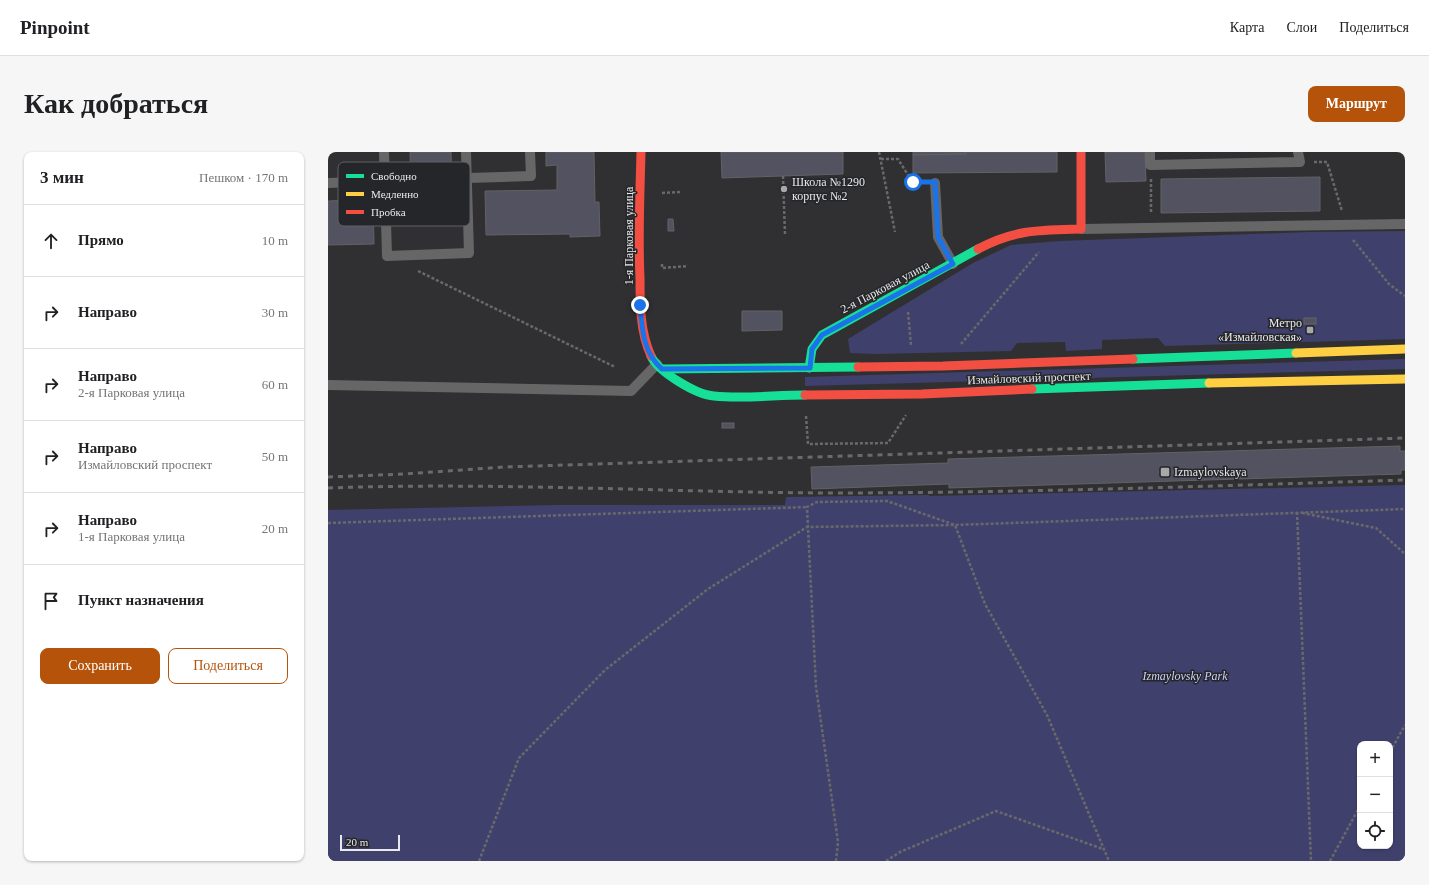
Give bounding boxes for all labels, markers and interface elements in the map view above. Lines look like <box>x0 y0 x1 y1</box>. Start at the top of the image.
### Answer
text: Pinpoint <box>20 17 90 38</box>
text: Карта <box>1230 20 1264 35</box>
text: Слои <box>1286 20 1317 35</box>
text: Поделиться <box>1339 20 1409 35</box>
button: Маршрут <box>1308 86 1405 122</box>
text: Как добраться <box>24 88 208 119</box>
legend <box>338 162 470 226</box>
text: 3 мин <box>40 168 84 187</box>
text: Пешком · 170 m <box>199 170 288 185</box>
text: Свободно <box>371 170 417 182</box>
route start <box>904 173 922 191</box>
place label: Школа №1290 корпус №2 <box>792 175 865 203</box>
marker: Школа №1290 корпус №2 <box>779 184 789 194</box>
street label: 1-я Парковая улица <box>622 186 636 285</box>
text: Медленно <box>371 188 419 200</box>
text: Пробка <box>371 206 406 218</box>
icon: ahead <box>40 230 62 252</box>
text: Прямо <box>78 232 124 248</box>
text: 10 m <box>262 233 288 248</box>
street label: 2-я Парковая улица <box>838 257 932 316</box>
route end <box>631 296 649 314</box>
icon: right <box>40 302 62 324</box>
text: Направо <box>78 304 137 320</box>
text: 30 m <box>262 305 288 320</box>
place label: Метро «Измайловская» <box>1218 316 1302 344</box>
marker: Метро «Измайловская» <box>1305 325 1315 335</box>
text: Направо <box>78 368 137 384</box>
street label: Измайловский проспект <box>967 369 1092 387</box>
icon: right <box>40 374 62 396</box>
text: 60 m <box>262 377 288 392</box>
text: 2-я Парковая улица <box>78 385 185 400</box>
text: Направо <box>78 440 137 456</box>
icon: right <box>40 446 62 468</box>
text: 50 m <box>262 449 288 464</box>
text: Измайловский проспект <box>78 457 212 472</box>
place label: Izmaylovskaya <box>1174 465 1247 479</box>
marker: Izmaylovskaya <box>1159 466 1171 478</box>
text: Направо <box>78 512 137 528</box>
icon: right <box>40 518 62 540</box>
text: 20 m <box>262 521 288 536</box>
text: 1-я Парковая улица <box>78 529 185 544</box>
icon: arrive <box>40 590 62 612</box>
text: Пункт назначения <box>78 592 204 608</box>
button: Сохранить <box>40 648 160 684</box>
button: Поделиться <box>168 648 288 684</box>
park label: Izmaylovsky Park <box>1142 669 1228 683</box>
map controls <box>1357 741 1393 849</box>
button: + <box>1357 741 1393 777</box>
button: − <box>1357 777 1393 813</box>
button: locate <box>1357 813 1393 849</box>
scale bar <box>340 833 400 852</box>
text: 20 m <box>346 836 368 848</box>

